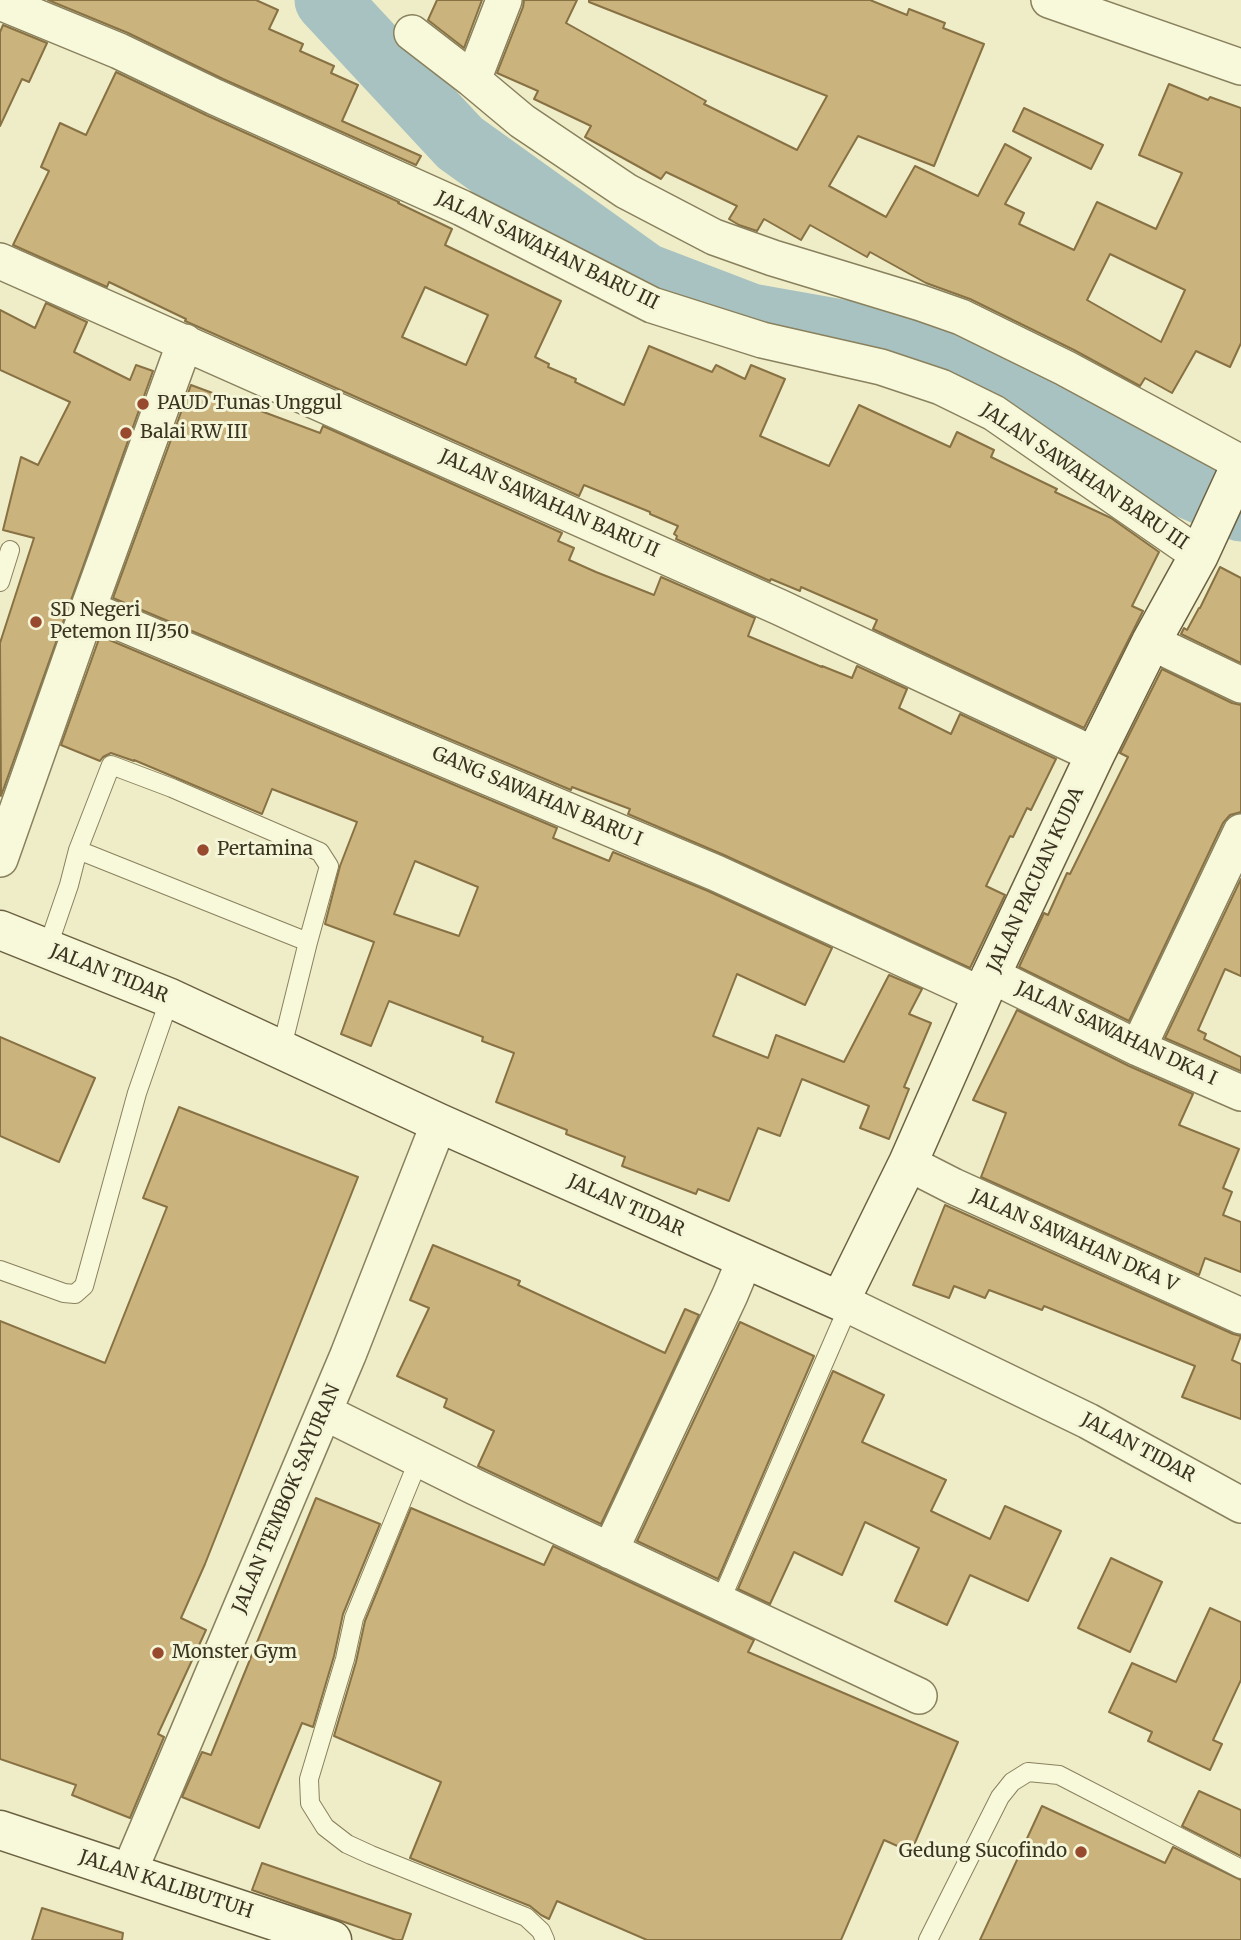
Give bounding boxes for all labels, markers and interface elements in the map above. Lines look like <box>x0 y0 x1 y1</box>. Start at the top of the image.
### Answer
street label: JALAN SAWAHAN BARU III <box>432 187 662 315</box>
place label: PAUD Tunas Unggul <box>157 393 342 415</box>
marker: PAUD Tunas Unggul <box>135 396 151 412</box>
street label: JALAN SAWAHAN BARU III <box>976 399 1192 555</box>
place label: Balai RW III <box>140 422 248 444</box>
marker: Balai RW III <box>118 425 134 441</box>
street label: JALAN SAWAHAN BARU II <box>436 445 662 563</box>
place label: SD Negeri Petemon II/350 <box>50 600 189 644</box>
marker: SD Negeri Petemon II/350 <box>28 614 44 630</box>
street label: GANG SAWAHAN BARU I <box>428 742 646 852</box>
street label: JALAN PACUAN KUDA <box>983 784 1089 976</box>
place label: Pertamina <box>217 839 313 861</box>
marker: Pertamina <box>195 842 211 858</box>
street label: JALAN TIDAR <box>47 940 171 1008</box>
street label: JALAN SAWAHAN DKA I <box>1012 977 1220 1091</box>
street label: JALAN TIDAR <box>564 1170 688 1242</box>
street label: JALAN SAWAHAN DKA V <box>967 1185 1181 1297</box>
street label: JALAN TEMBOK SAYURAN <box>228 1381 346 1617</box>
street label: JALAN TIDAR <box>1077 1408 1199 1488</box>
place label: Monster Gym <box>172 1642 297 1664</box>
marker: Monster Gym <box>150 1645 166 1661</box>
place label: Gedung Sucofindo <box>899 1841 1067 1863</box>
marker: Gedung Sucofindo <box>1073 1844 1089 1860</box>
street label: JALAN KALIBUTUH <box>76 1846 256 1924</box>

